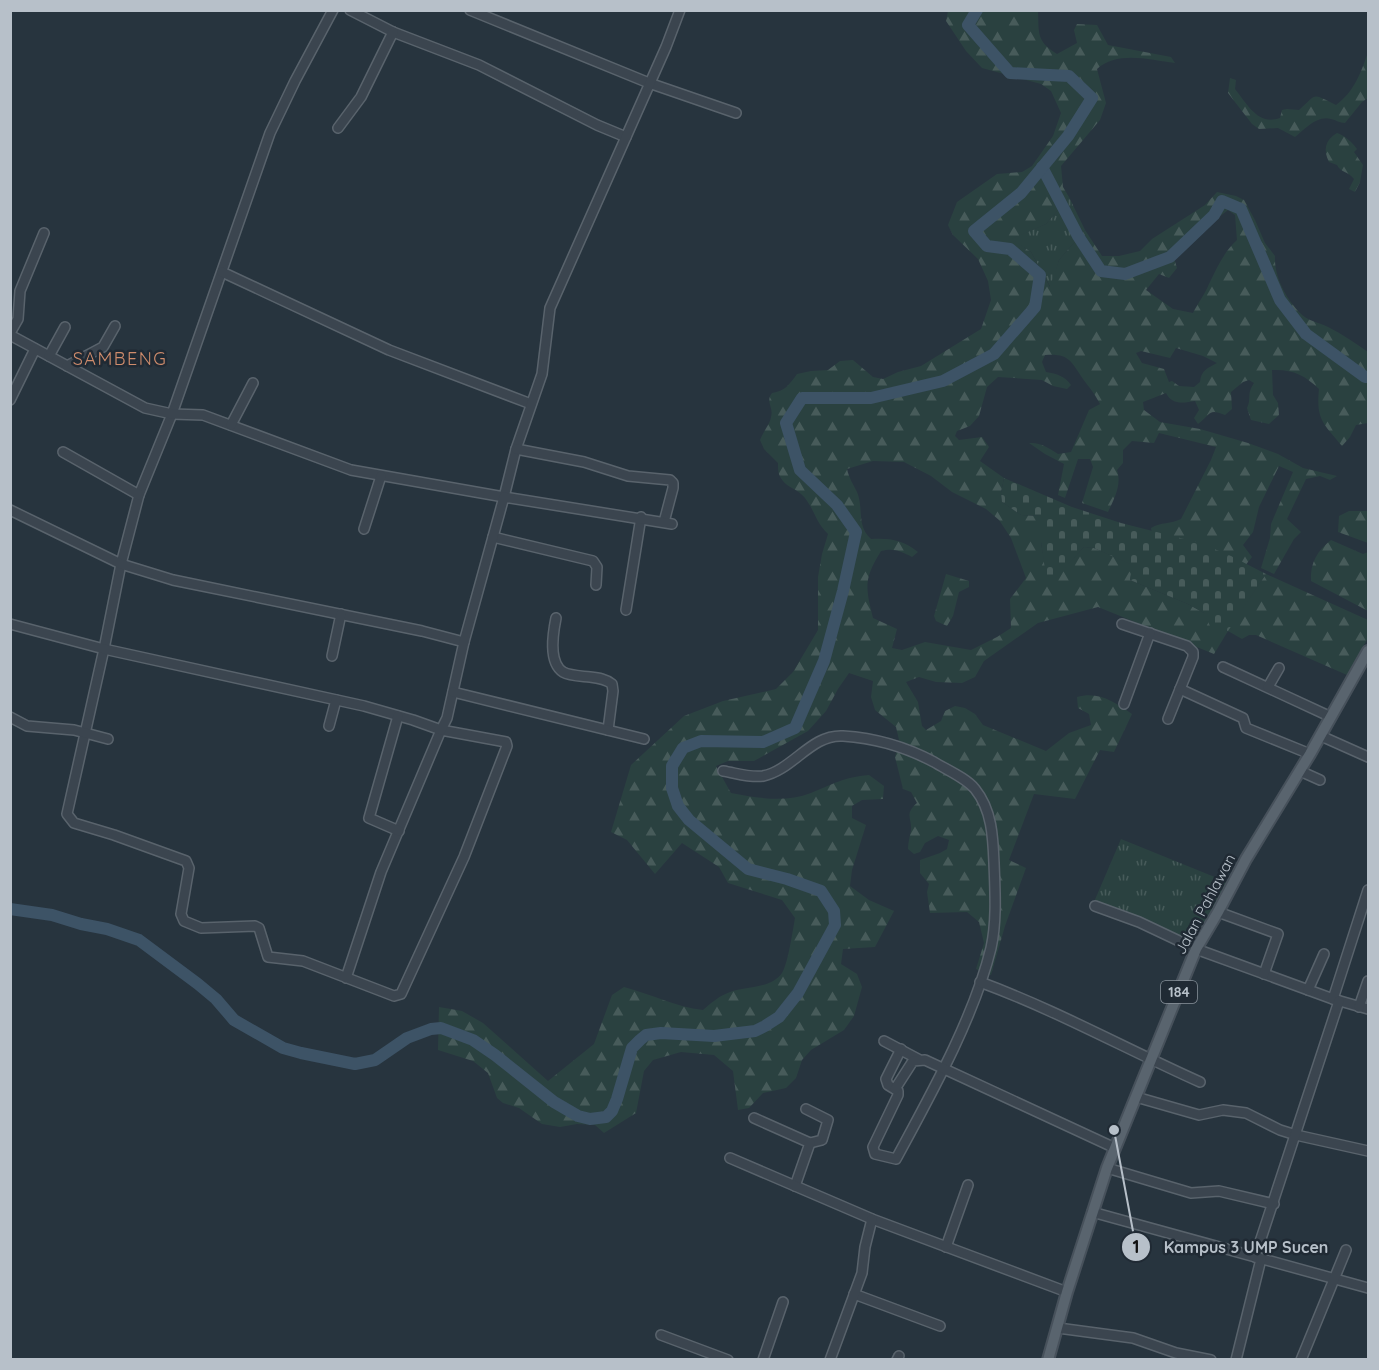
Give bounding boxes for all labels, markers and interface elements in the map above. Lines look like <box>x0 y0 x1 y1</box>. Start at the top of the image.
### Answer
district label: SAMBENG <box>73 347 167 370</box>
street label: Jalan Pahlawan <box>1171 851 1239 957</box>
road number: 184 <box>1161 981 1197 1003</box>
callout: Kampus 3 UMP Sucen <box>1121 1230 1340 1264</box>
text: 1 <box>1132 1235 1140 1258</box>
text: Kampus 3 UMP Sucen <box>1164 1237 1328 1257</box>

